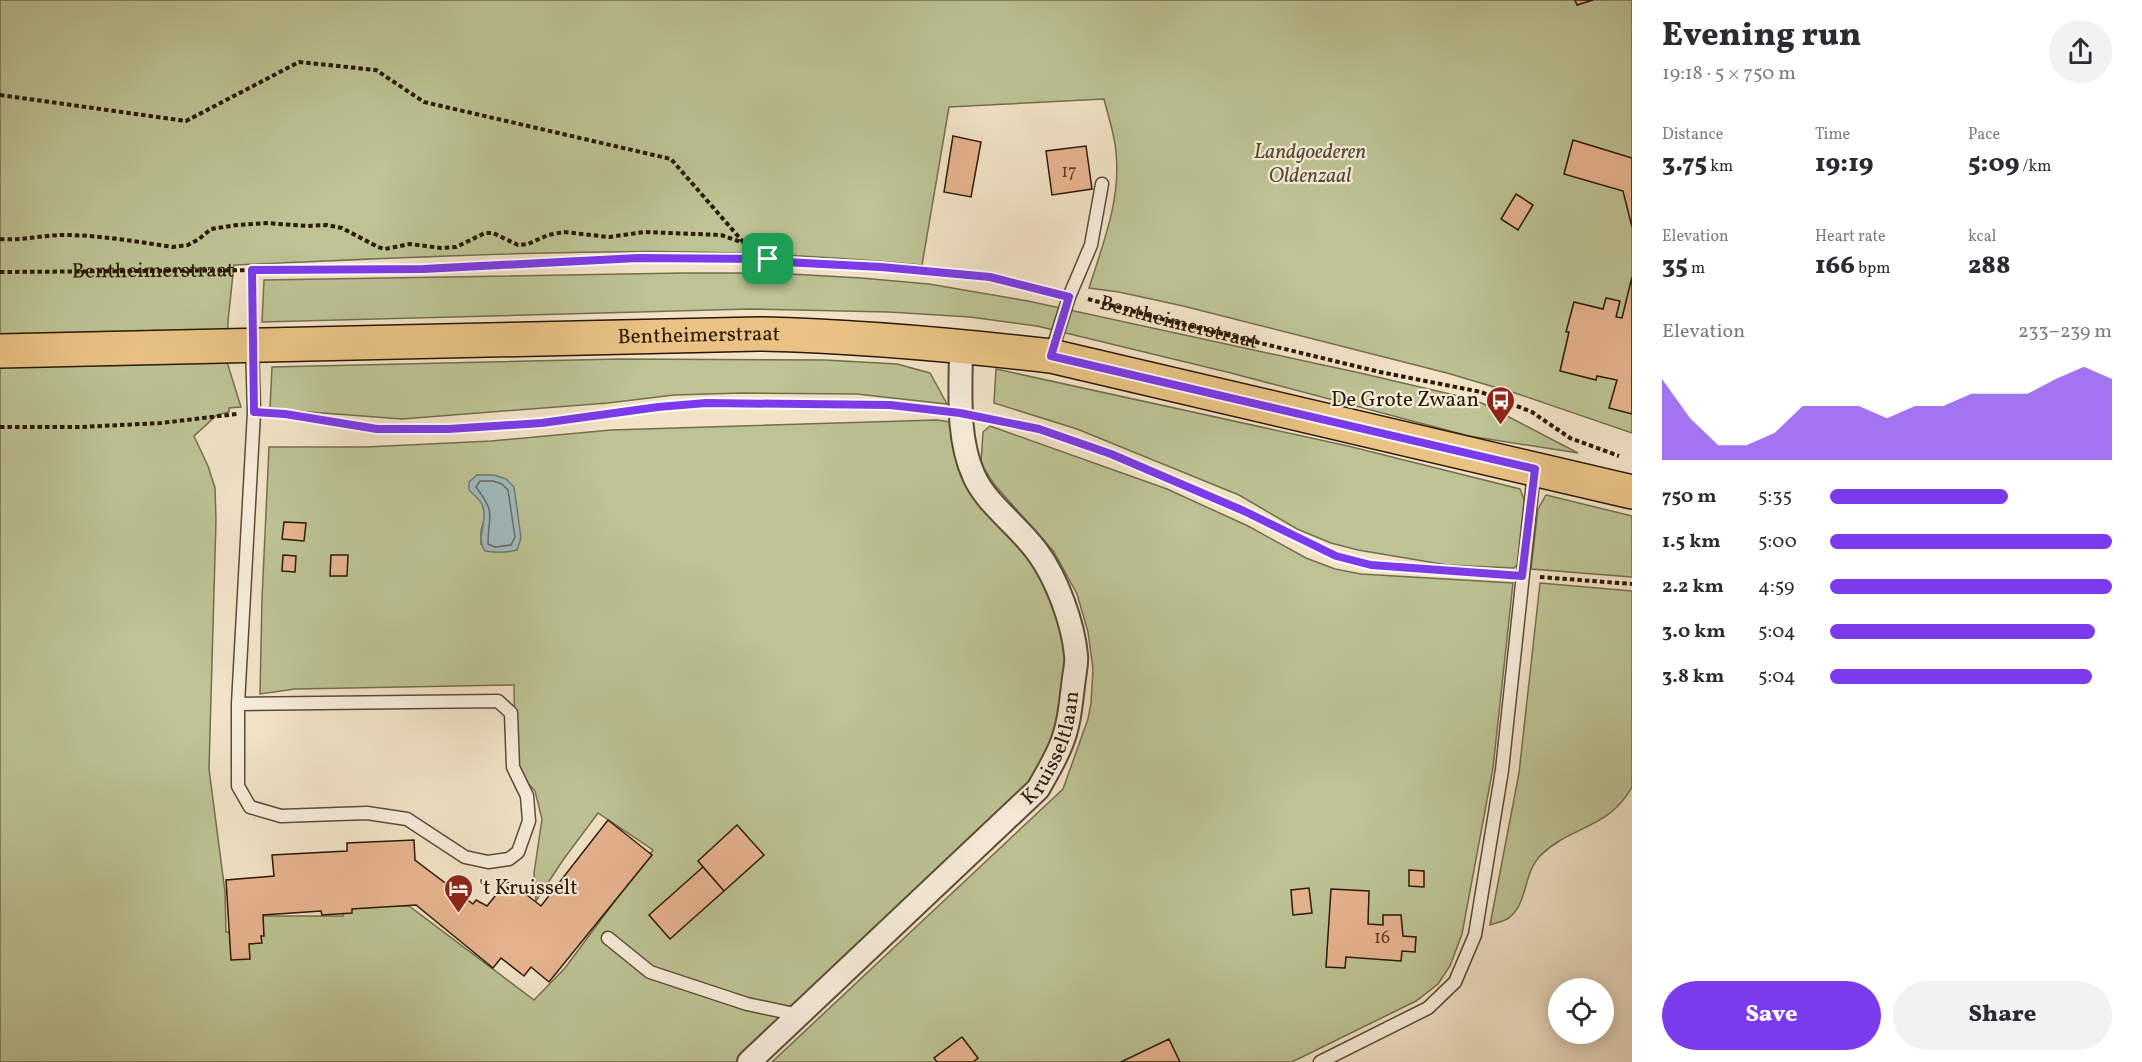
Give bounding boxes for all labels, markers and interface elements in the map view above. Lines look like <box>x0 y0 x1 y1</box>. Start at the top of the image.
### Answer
text: Evening run <box>1662 14 1861 60</box>
button: share <box>2049 20 2112 83</box>
text: 19:18 · 5 × 750 m <box>1662 60 1796 88</box>
text: Distance <box>1662 124 1723 146</box>
text: Time <box>1815 124 1850 146</box>
text: Pace <box>1968 124 2000 146</box>
park label: Landgoederen Oldenzaal <box>1254 138 1366 191</box>
text: 3.75 <box>1662 146 1707 182</box>
text: 19:19 <box>1815 146 1874 182</box>
text: 5:09 <box>1968 146 2019 182</box>
text: km <box>1707 156 1733 178</box>
text: /km <box>2019 156 2051 178</box>
house number: 17 <box>1061 160 1077 185</box>
text: Elevation <box>1662 226 1729 248</box>
text: Heart rate <box>1815 226 1886 248</box>
text: kcal <box>1968 226 1996 248</box>
pin <box>742 233 793 284</box>
icon: arrive <box>751 242 784 275</box>
text: 35 <box>1662 248 1688 284</box>
text: 166 <box>1815 248 1855 284</box>
text: 288 <box>1968 248 2010 284</box>
street label: Bentheimerstraat <box>72 256 234 286</box>
text: m <box>1688 258 1705 280</box>
text: bpm <box>1855 258 1890 280</box>
street label: Bentheimerstraat <box>1097 288 1261 357</box>
text: Elevation <box>1662 318 1745 346</box>
text: 233–239 m <box>2018 318 2112 346</box>
street label: Bentheimerstraat <box>617 319 780 352</box>
bus stop icon: De Grote Zwaan <box>1484 384 1516 426</box>
place label: De Grote Zwaan <box>1331 386 1479 415</box>
text: 750 m <box>1662 483 1717 511</box>
text: 5:35 <box>1758 483 1792 511</box>
text: 1.5 km <box>1662 528 1721 556</box>
text: 5:00 <box>1758 528 1797 556</box>
text: 2.2 km <box>1662 573 1724 601</box>
text: 4:59 <box>1758 573 1794 601</box>
text: 3.0 km <box>1662 618 1726 646</box>
text: 5:04 <box>1758 618 1796 646</box>
text: 3.8 km <box>1662 663 1724 691</box>
text: 5:04 <box>1758 663 1796 691</box>
street label: Kruisseltlaan <box>1015 689 1087 812</box>
hotel icon: 't Kruisselt <box>442 872 474 914</box>
place label: 't Kruisselt <box>479 874 578 903</box>
house number: 16 <box>1374 926 1390 951</box>
map controls <box>1548 978 1614 1044</box>
button: locate <box>1548 978 1614 1044</box>
button: Save <box>1662 981 1881 1050</box>
button: Share <box>1893 981 2112 1050</box>

